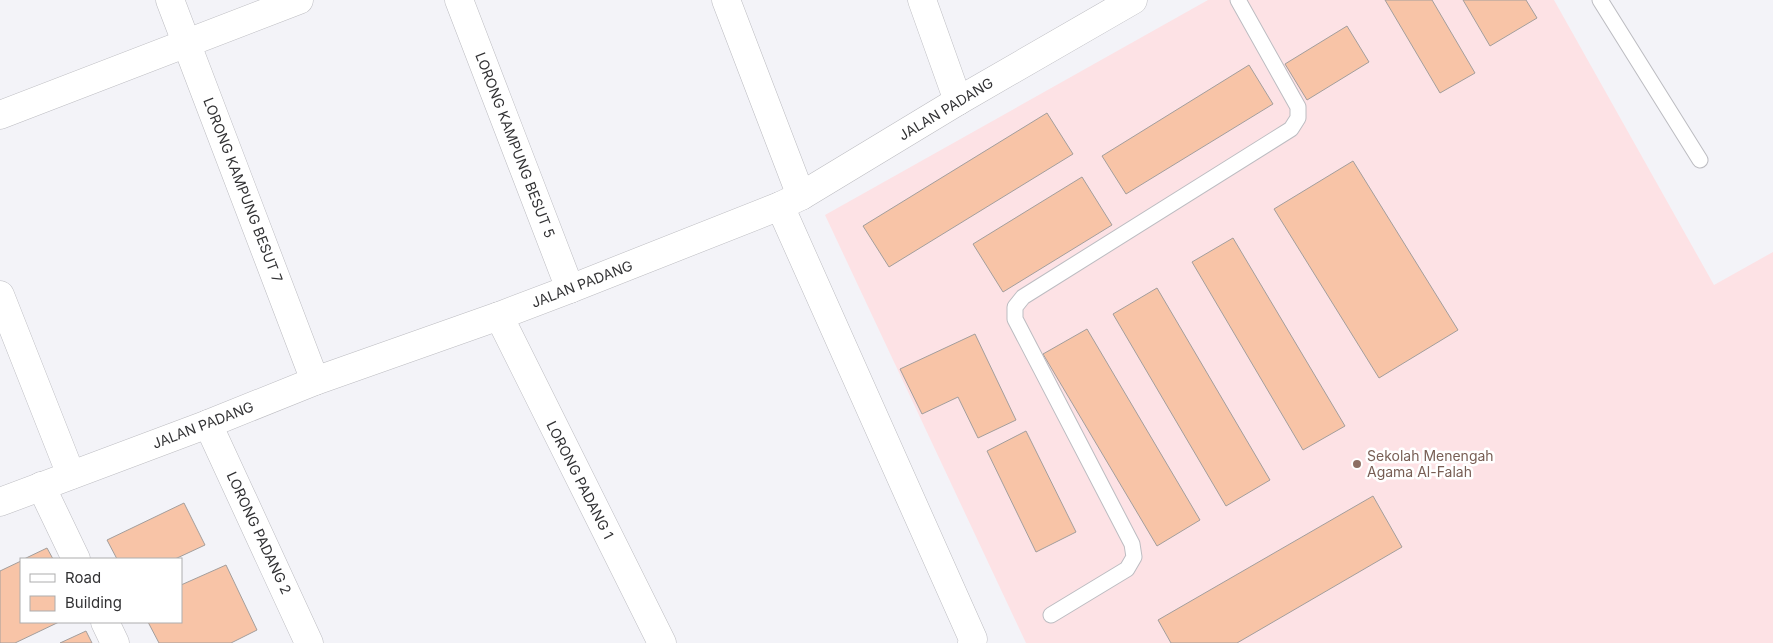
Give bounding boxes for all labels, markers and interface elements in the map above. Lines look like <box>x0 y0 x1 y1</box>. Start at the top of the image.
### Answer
street label: LORONG KAMPUNG BESUT 5 <box>472 50 559 240</box>
street label: JALAN PADANG <box>895 74 996 143</box>
street label: LORONG KAMPUNG BESUT 7 <box>200 95 287 285</box>
street label: JALAN PADANG <box>529 256 635 311</box>
street label: JALAN PADANG <box>150 397 256 452</box>
street label: LORONG PADANG 1 <box>543 418 618 542</box>
place label: Sekolah Menengah Agama Al-Falah <box>1367 447 1494 480</box>
marker: Sekolah Menengah Agama Al-Falah <box>1351 458 1363 470</box>
street label: LORONG PADANG 2 <box>224 469 295 597</box>
legend <box>20 558 182 623</box>
text: Road <box>65 568 101 587</box>
text: Building <box>65 593 122 612</box>

